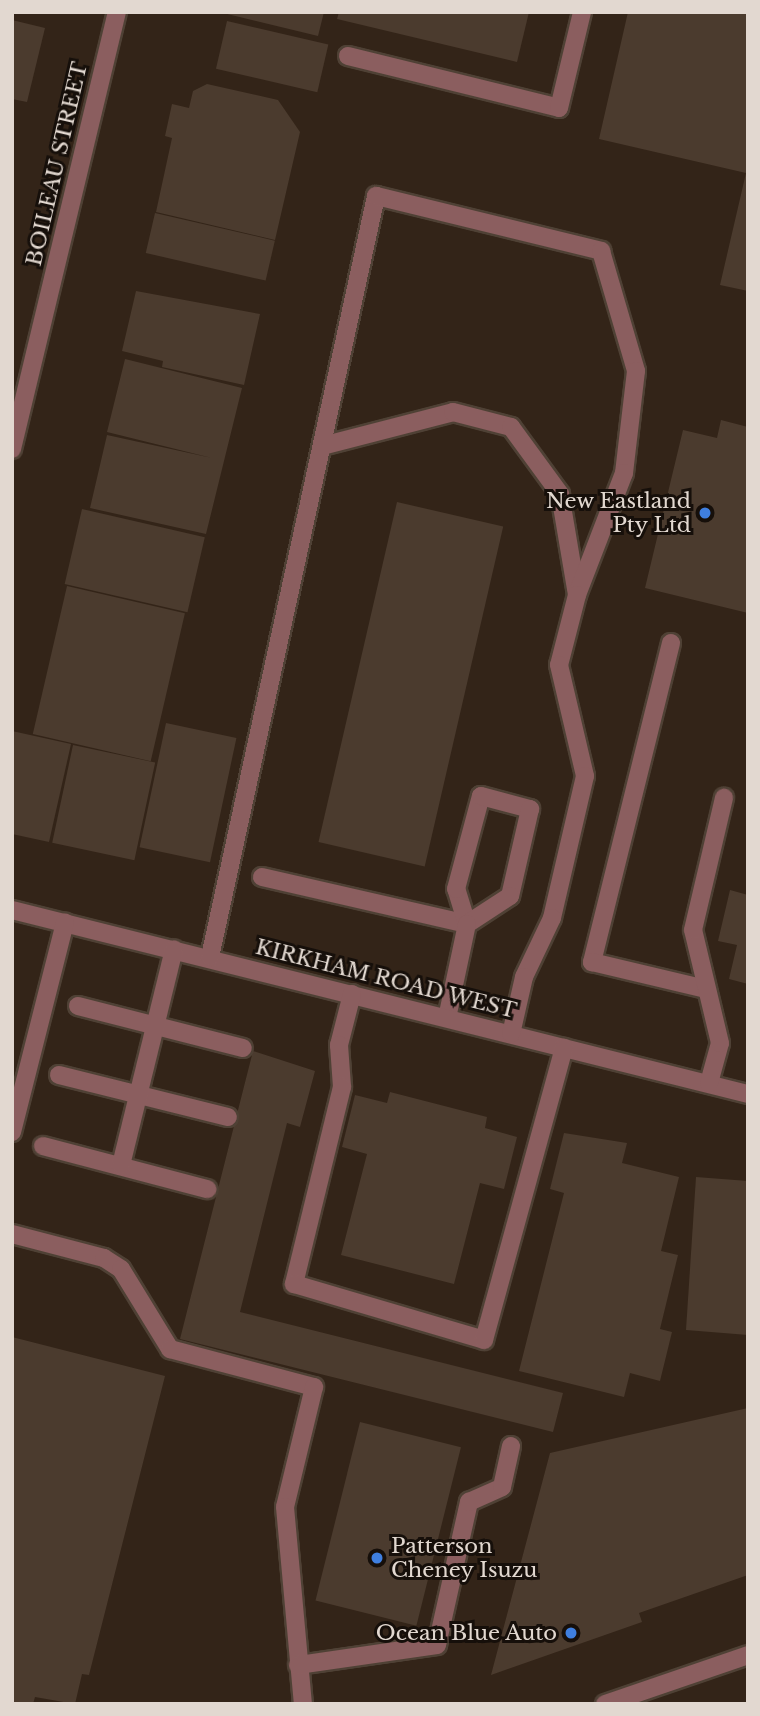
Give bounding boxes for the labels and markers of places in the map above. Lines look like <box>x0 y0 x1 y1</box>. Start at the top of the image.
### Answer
place label: New Eastland Pty Ltd <box>546 488 691 538</box>
marker: New Eastland Pty Ltd <box>697 505 713 521</box>
place label: Patterson Cheney Isuzu <box>391 1533 538 1583</box>
marker: Patterson Cheney Isuzu <box>369 1550 385 1566</box>
place label: Ocean Blue Auto <box>375 1620 557 1646</box>
marker: Ocean Blue Auto <box>563 1625 579 1641</box>

